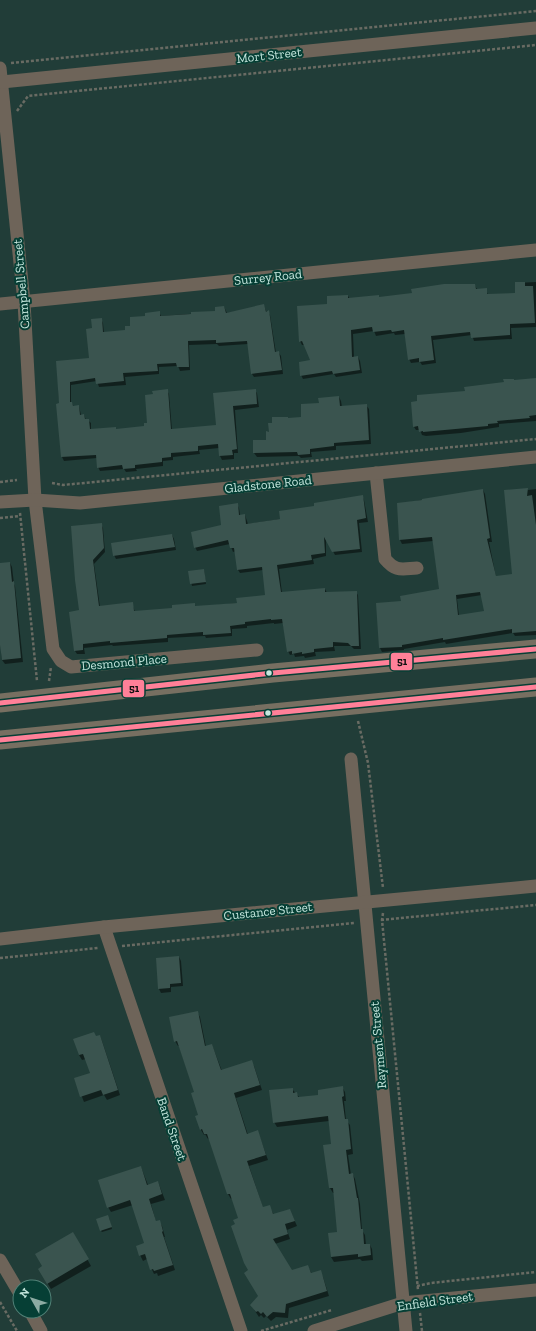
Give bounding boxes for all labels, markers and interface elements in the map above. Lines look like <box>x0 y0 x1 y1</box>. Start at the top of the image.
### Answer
street label: Mort Street <box>236 44 302 66</box>
street label: Campbell Street <box>10 238 32 330</box>
street label: Surrey Road <box>233 266 303 288</box>
street label: Gladstone Road <box>224 472 312 496</box>
street label: Desmond Place <box>81 651 167 673</box>
line badge: 51 <box>390 652 413 671</box>
text: 51 <box>397 655 408 668</box>
unlabelled marker <box>264 668 274 678</box>
line badge: 51 <box>122 679 145 698</box>
text: 51 <box>129 682 140 695</box>
unlabelled marker <box>263 708 273 718</box>
street label: Custance Street <box>223 899 313 923</box>
street label: Rayment Street <box>367 1001 389 1089</box>
street label: Band Street <box>154 1095 190 1163</box>
north arrow <box>12 1279 52 1319</box>
text: N <box>17 1285 33 1300</box>
street label: Enfield Street <box>396 1288 474 1314</box>

